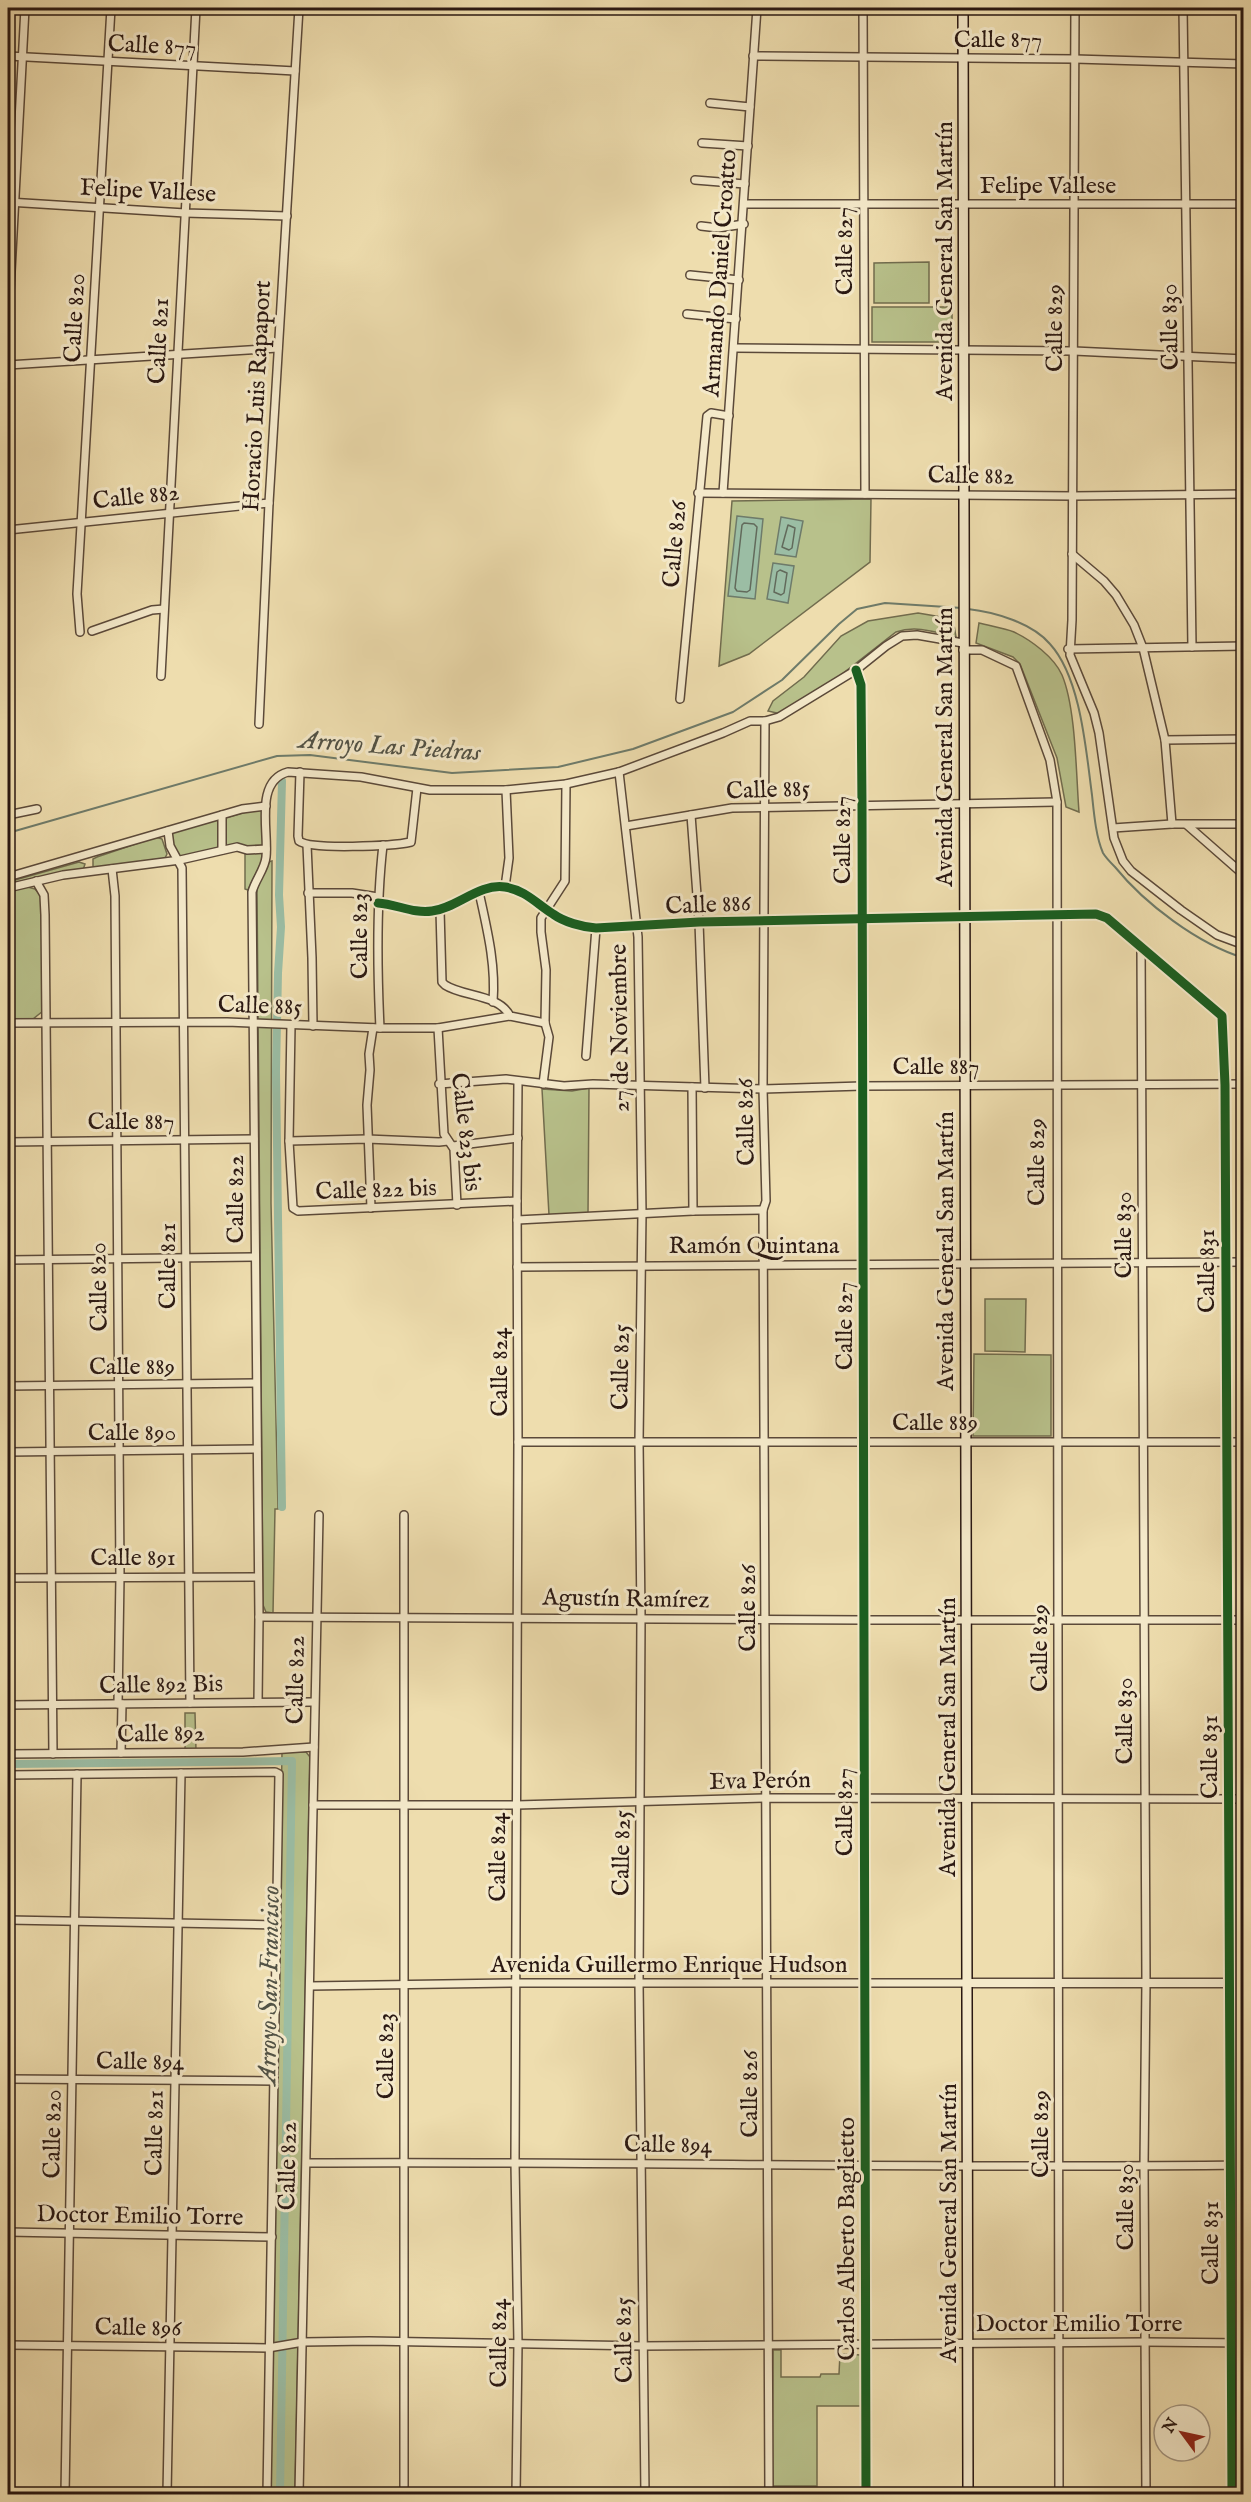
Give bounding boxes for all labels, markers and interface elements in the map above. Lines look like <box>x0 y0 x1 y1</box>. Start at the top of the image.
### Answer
street label: Calle 877 <box>954 25 1042 56</box>
street label: Calle 877 <box>107 29 197 64</box>
street label: Avenida General San Martín <box>930 121 961 402</box>
street label: Armando Daniel Croatto <box>696 148 745 399</box>
street label: Felipe Vallese <box>980 171 1116 202</box>
street label: Felipe Vallese <box>79 172 217 211</box>
street label: Calle 827 <box>830 207 861 295</box>
street label: Calle 820 <box>58 273 93 363</box>
street label: Horacio Luis Rapaport <box>236 280 279 512</box>
street label: Calle 830 <box>1154 283 1187 371</box>
street label: Calle 829 <box>1040 284 1071 372</box>
street label: Calle 821 <box>142 297 177 385</box>
street label: Calle 882 <box>927 460 1015 493</box>
street label: Calle 882 <box>91 478 181 517</box>
street label: Calle 826 <box>656 498 695 589</box>
street label: Avenida General San Martín <box>930 607 961 888</box>
water label: Arroyo Las Piedras <box>295 723 483 769</box>
street label: Calle 885 <box>725 774 811 807</box>
street label: Calle 827 <box>828 796 859 884</box>
street label: Calle 886 <box>665 888 752 922</box>
street label: Calle 823 <box>345 893 376 979</box>
street label: 27 de Noviembre <box>604 944 637 1112</box>
street label: Calle 885 <box>217 990 303 1023</box>
street label: Calle 887 <box>893 1052 979 1083</box>
street label: Calle 823 bis <box>443 1071 488 1193</box>
street label: Calle 826 <box>730 1077 763 1166</box>
street label: Calle 887 <box>88 1107 174 1138</box>
street label: Avenida General San Martín <box>931 1111 962 1392</box>
street label: Calle 829 <box>1022 1118 1053 1206</box>
street label: Calle 822 <box>221 1155 252 1243</box>
street label: Calle 822 bis <box>315 1173 437 1208</box>
street label: Calle 830 <box>1109 1192 1140 1278</box>
street label: Calle 821 <box>153 1223 184 1309</box>
street label: Calle 831 <box>1192 1229 1223 1313</box>
street label: Ramón Quintana <box>669 1231 840 1262</box>
street label: Calle 820 <box>83 1242 116 1332</box>
street label: Calle 827 <box>830 1282 861 1370</box>
street label: Calle 825 <box>605 1323 638 1410</box>
street label: Calle 824 <box>485 1327 516 1417</box>
street label: Calle 889 <box>89 1352 175 1383</box>
street label: Calle 889 <box>892 1408 978 1439</box>
street label: Calle 890 <box>88 1418 176 1449</box>
street label: Calle 891 <box>90 1543 176 1574</box>
street label: Calle 826 <box>733 1563 764 1652</box>
street label: Agustín Ramírez <box>541 1583 710 1616</box>
street label: Avenida General San Martín <box>933 1597 964 1878</box>
street label: Calle 829 <box>1025 1604 1056 1692</box>
street label: Calle 822 <box>280 1635 313 1725</box>
street label: Calle 892 Bis <box>99 1669 223 1702</box>
street label: Calle 830 <box>1110 1678 1141 1764</box>
street label: Calle 831 <box>1195 1715 1226 1799</box>
street label: Calle 892 <box>117 1718 205 1751</box>
street label: Eva Perón <box>709 1765 811 1798</box>
street label: Calle 827 <box>830 1768 861 1856</box>
street label: Calle 825 <box>606 1809 639 1896</box>
street label: Calle 824 <box>483 1812 514 1902</box>
water label: Arroyo San Francisco <box>251 1885 288 2088</box>
street label: Avenida Guillermo Enrique Hudson <box>490 1950 848 1981</box>
street label: Calle 823 <box>371 2013 402 2099</box>
street label: Calle 894 <box>96 2046 185 2079</box>
street label: Calle 826 <box>735 2049 766 2138</box>
street label: Avenida General San Martín <box>934 2083 965 2364</box>
street label: Calle 820 <box>37 2089 70 2179</box>
street label: Calle 821 <box>139 2090 172 2177</box>
street label: Calle 829 <box>1026 2090 1057 2178</box>
street label: Carlos Alberto Baglietto <box>832 2117 863 2361</box>
street label: Calle 822 <box>272 2121 305 2211</box>
street label: Calle 894 <box>624 2129 713 2162</box>
street label: Calle 830 <box>1111 2164 1142 2250</box>
street label: Doctor Emilio Torre <box>36 2199 244 2234</box>
street label: Calle 831 <box>1196 2201 1227 2285</box>
street label: Calle 825 <box>608 2296 641 2383</box>
street label: Calle 824 <box>484 2298 515 2388</box>
street label: Doctor Emilio Torre <box>975 2309 1183 2340</box>
street label: Calle 896 <box>94 2312 183 2345</box>
north arrow <box>1152 2403 1212 2463</box>
text: N <box>1158 2415 1183 2438</box>

